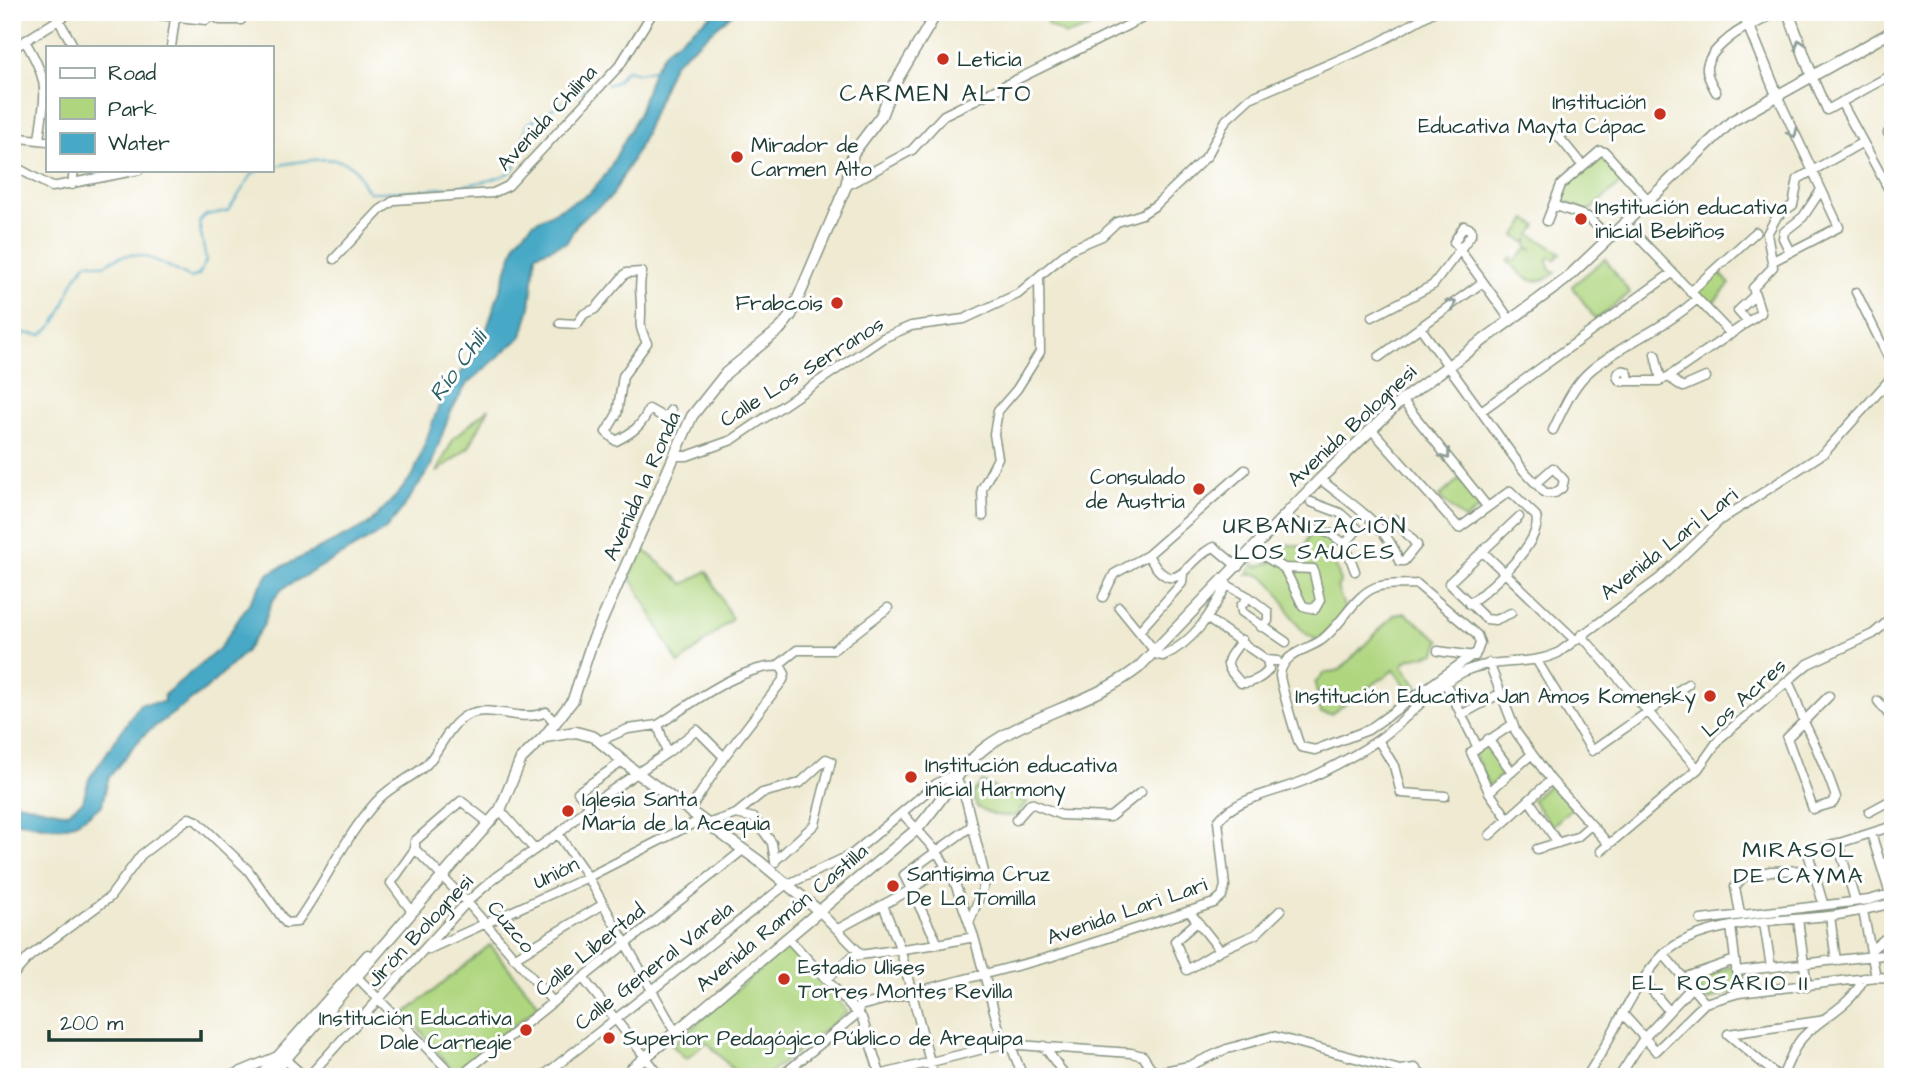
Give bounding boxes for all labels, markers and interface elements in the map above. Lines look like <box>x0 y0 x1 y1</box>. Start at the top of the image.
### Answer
one-way arrow <box>1794 38 1808 50</box>
place label: Leticia <box>957 45 1022 74</box>
legend <box>46 46 273 172</box>
marker: Leticia <box>935 51 951 67</box>
street label: Avenida Chilina <box>490 58 604 177</box>
text: Road <box>108 59 156 88</box>
district label: CARMEN ALTO <box>839 77 1033 111</box>
place label: Institución Educativa Mayta Cápac <box>1418 88 1646 143</box>
text: Park <box>108 95 157 124</box>
marker: Institución Educativa Mayta Cápac <box>1652 106 1668 122</box>
one-way arrow <box>1785 126 1799 138</box>
text: Water <box>108 129 170 158</box>
place label: Mirador de Carmen Alto <box>751 131 872 184</box>
marker: Mirador de Carmen Alto <box>729 149 745 165</box>
place label: Institución educativa inicial Bebiños <box>1595 193 1788 246</box>
marker: Institución educativa inicial Bebiños <box>1573 211 1589 227</box>
place label: Frabcois <box>736 289 823 318</box>
marker: Frabcois <box>829 295 845 311</box>
one-way arrow <box>1444 300 1457 312</box>
street label: Calle Los Serranos <box>714 310 890 434</box>
water label: Río Chili <box>421 322 496 408</box>
street label: Avenida Bolognesi <box>1281 358 1425 495</box>
street label: Avenida la Ronda <box>596 407 688 565</box>
one-way arrow <box>1438 448 1451 460</box>
place label: Consulado de Austria <box>1086 463 1185 516</box>
marker: Consulado de Austria <box>1191 481 1207 497</box>
street label: Avenida Lari Lari <box>1594 481 1744 607</box>
district label: URBANIZACIÓN LOS SAUCES <box>1223 510 1407 568</box>
street label: Los Acres <box>1695 652 1793 744</box>
place label: Institución Educativa Jan Amos Komensky <box>1295 682 1696 713</box>
marker: Institución Educativa Jan Amos Komensky <box>1702 688 1718 704</box>
place label: Institución educativa inicial Harmony <box>925 751 1118 806</box>
marker: Institución educativa inicial Harmony <box>903 769 919 785</box>
place label: Iglesia Santa María de la Acequia <box>582 785 771 838</box>
marker: Iglesia Santa María de la Acequia <box>560 803 576 819</box>
district label: MIRASOL DE CAYMA <box>1734 834 1864 892</box>
street label: Avenida Ramón Castilla <box>690 837 875 999</box>
street label: Unión <box>528 849 584 897</box>
place label: Santísima Cruz De La Tomilla <box>907 860 1051 913</box>
street label: Jirón Bolognesi <box>360 868 481 995</box>
street label: Avenida Lari Lari <box>1043 870 1211 952</box>
marker: Santísima Cruz De La Tomilla <box>885 878 901 894</box>
street label: Cuzco <box>480 894 542 960</box>
street label: Calle General Varela <box>568 895 740 1037</box>
street label: Calle Libertad <box>529 896 652 1004</box>
place label: Estadio Ulises Torres Montes Revilla <box>798 953 1013 1006</box>
district label: EL ROSARIO II <box>1632 967 1810 999</box>
marker: Estadio Ulises Torres Montes Revilla <box>776 971 792 987</box>
scale bar <box>49 998 201 1042</box>
place label: Institución Educativa Dale Carnegie <box>319 1004 512 1059</box>
text: 200 m <box>60 1009 124 1038</box>
marker: Institución Educativa Dale Carnegie <box>518 1022 534 1038</box>
place label: Superior Pedagógico Público de Arequipa <box>623 1024 1023 1055</box>
marker: Superior Pedagógico Público de Arequipa <box>601 1030 617 1046</box>

